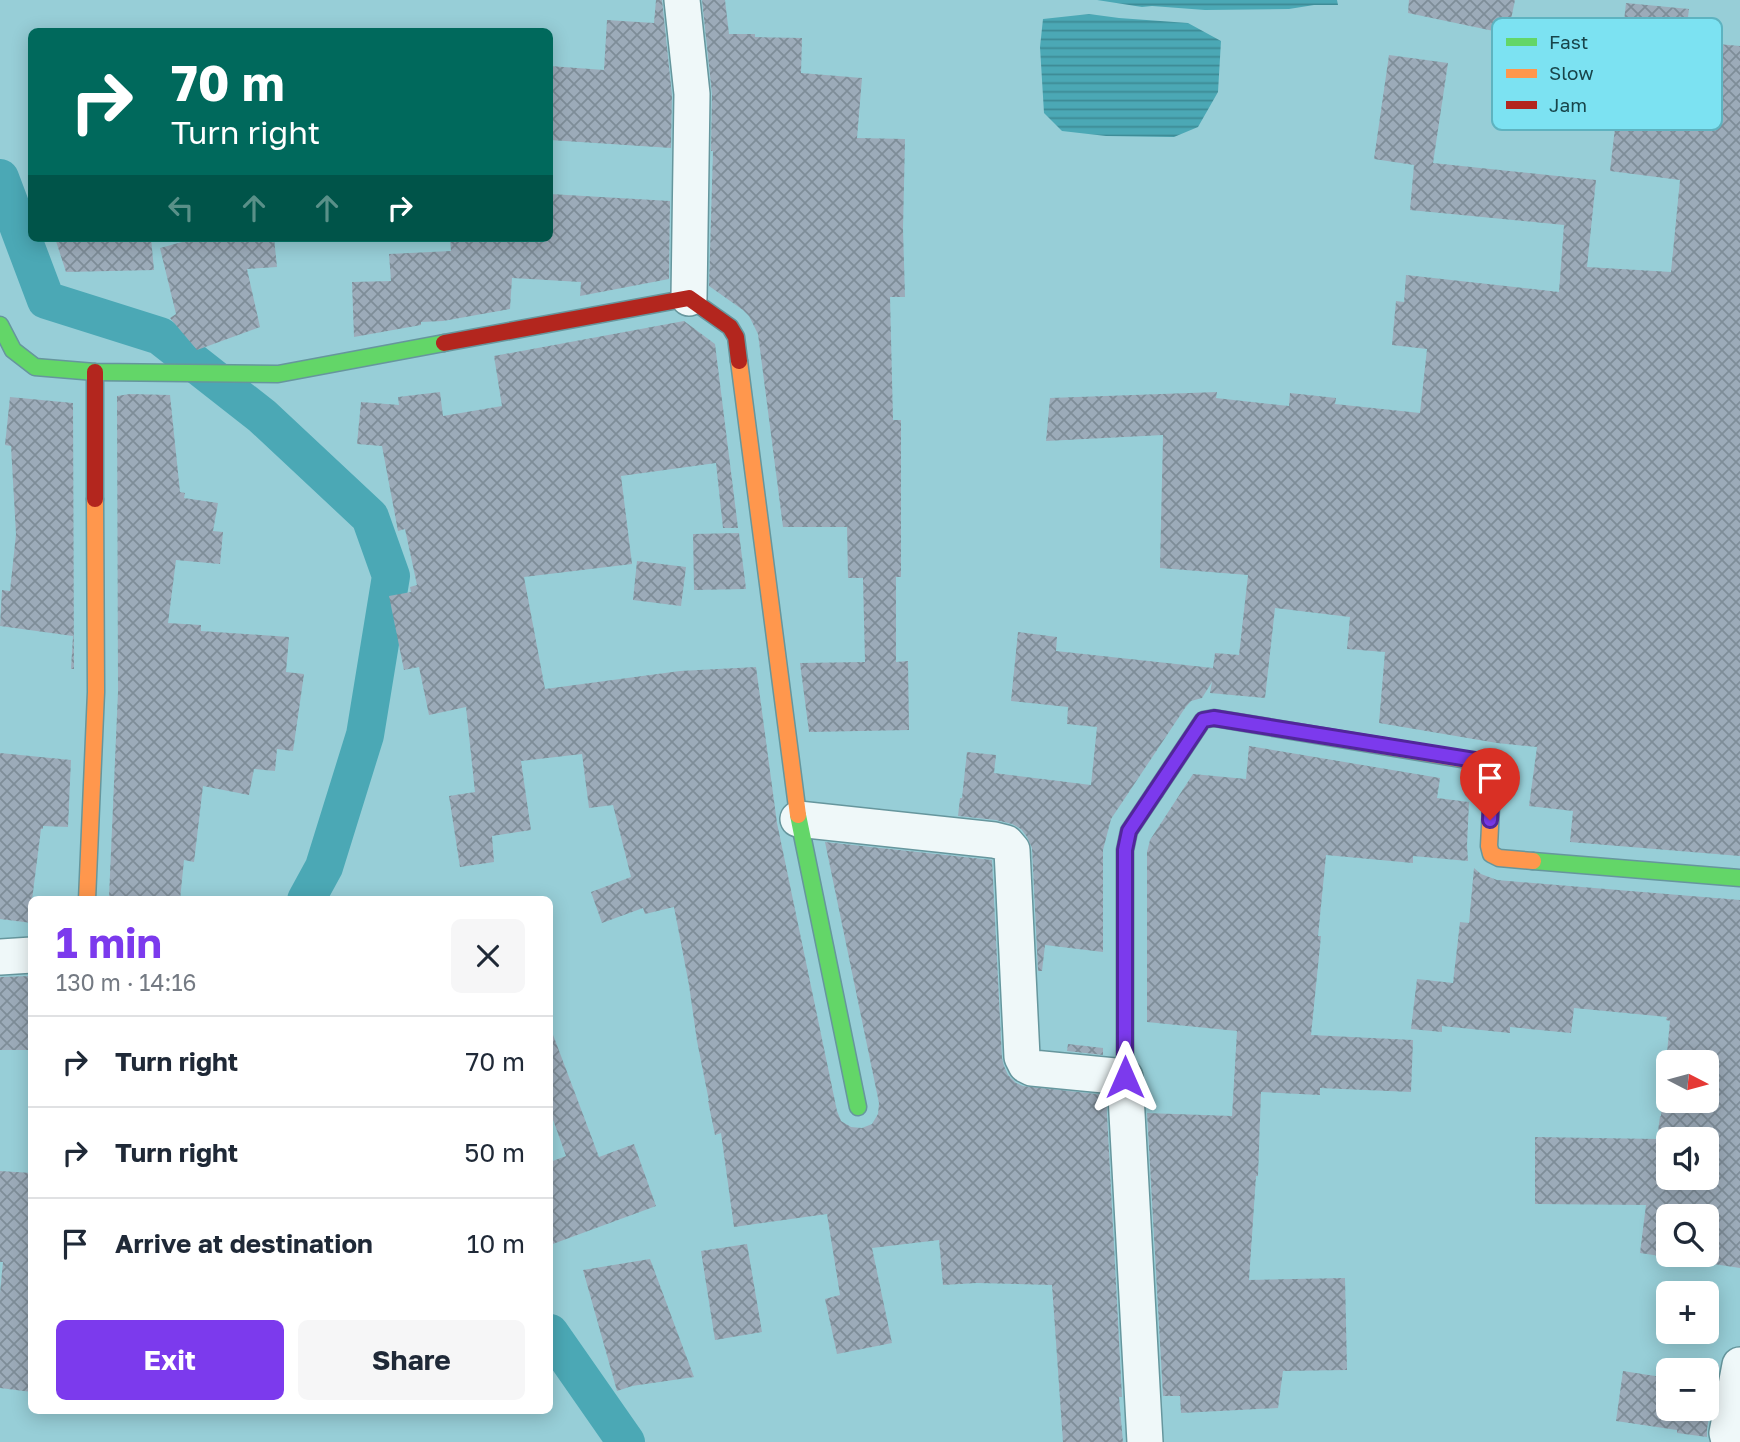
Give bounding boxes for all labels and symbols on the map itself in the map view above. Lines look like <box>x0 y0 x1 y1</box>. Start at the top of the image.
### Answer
legend <box>1492 18 1722 130</box>
text: Fast <box>1549 30 1588 53</box>
text: Slow <box>1549 61 1594 84</box>
text: Jam <box>1549 93 1587 116</box>
pin <box>1460 748 1520 820</box>
position arrow <box>1088 1040 1162 1114</box>
north arrow <box>1656 1050 1718 1113</box>

